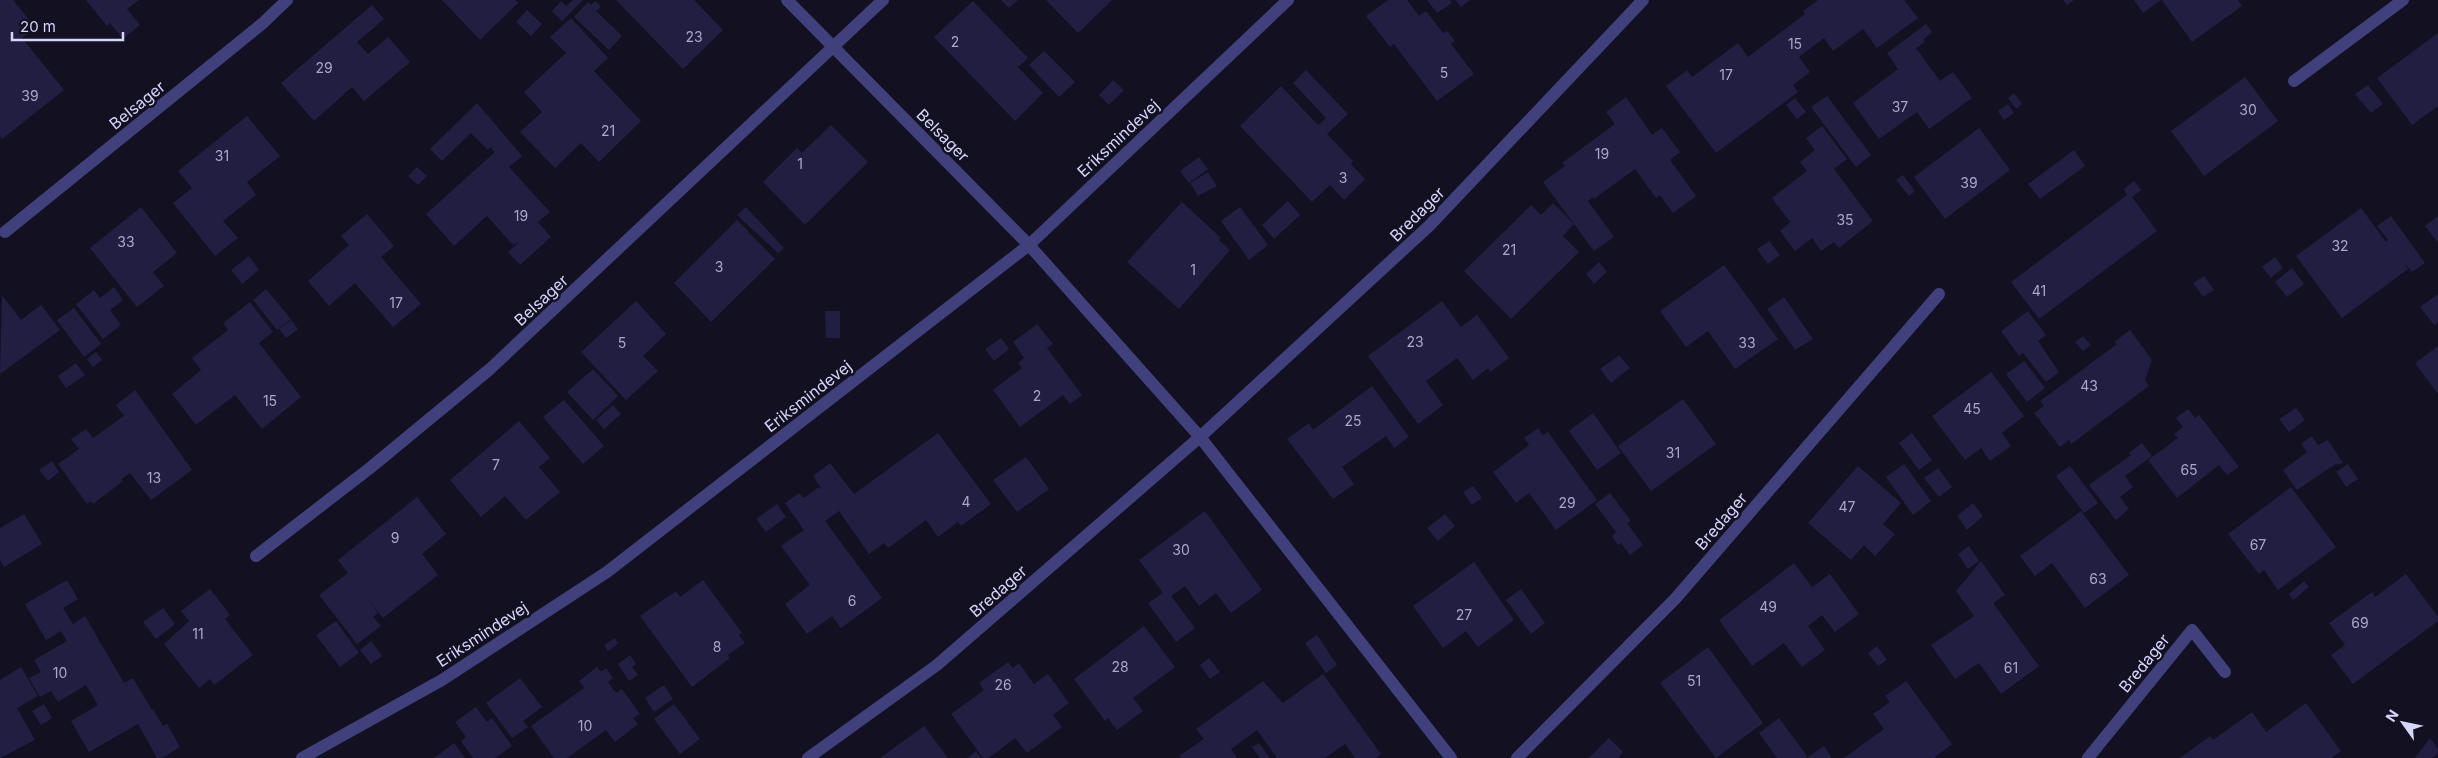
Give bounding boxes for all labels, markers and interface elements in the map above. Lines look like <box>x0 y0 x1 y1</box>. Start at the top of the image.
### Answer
scale bar <box>12 10 124 42</box>
text: 20 m <box>20 17 56 36</box>
house number: 23 <box>685 28 703 45</box>
house number: 2 <box>951 33 959 50</box>
house number: 15 <box>1788 35 1802 52</box>
house number: 29 <box>315 59 333 76</box>
house number: 5 <box>1440 64 1448 81</box>
house number: 17 <box>1719 66 1733 83</box>
street label: Belsager <box>105 76 169 134</box>
house number: 39 <box>21 87 39 104</box>
street label: Eriksmindevej <box>1073 95 1163 181</box>
house number: 37 <box>1892 98 1908 115</box>
house number: 30 <box>2239 101 2257 118</box>
street label: Belsager <box>913 105 973 165</box>
house number: 21 <box>601 122 615 139</box>
house number: 19 <box>1595 145 1609 162</box>
house number: 31 <box>215 147 229 164</box>
house number: 1 <box>797 155 803 172</box>
house number: 3 <box>1339 169 1347 186</box>
house number: 39 <box>1960 174 1978 191</box>
street label: Bredager <box>1385 182 1449 246</box>
house number: 19 <box>514 207 528 224</box>
house number: 35 <box>1836 211 1854 228</box>
house number: 33 <box>117 233 135 250</box>
house number: 32 <box>2331 237 2349 254</box>
house number: 21 <box>1502 241 1516 258</box>
house number: 3 <box>715 258 723 275</box>
house number: 1 <box>1190 261 1196 278</box>
street label: Belsager <box>510 270 572 330</box>
house number: 41 <box>2032 282 2046 299</box>
house number: 17 <box>389 294 403 311</box>
house number: 23 <box>1406 333 1424 350</box>
house number: 5 <box>618 334 626 351</box>
house number: 33 <box>1738 334 1756 351</box>
street label: Eriksmindevej <box>760 356 856 436</box>
house number: 43 <box>2080 377 2098 394</box>
house number: 2 <box>1033 387 1041 404</box>
house number: 15 <box>263 392 277 409</box>
house number: 45 <box>1963 400 1981 417</box>
house number: 25 <box>1344 412 1362 429</box>
house number: 31 <box>1666 444 1680 461</box>
house number: 7 <box>492 456 500 473</box>
house number: 65 <box>2180 461 2198 478</box>
house number: 13 <box>147 469 161 486</box>
street label: Bredager <box>1691 488 1751 554</box>
house number: 4 <box>961 493 971 510</box>
house number: 29 <box>1558 494 1576 511</box>
house number: 47 <box>1839 498 1856 515</box>
house number: 9 <box>391 529 399 546</box>
house number: 67 <box>2250 536 2266 553</box>
house number: 30 <box>1172 541 1190 558</box>
street label: Bredager <box>965 561 1031 621</box>
house number: 63 <box>2089 570 2107 587</box>
house number: 6 <box>848 592 856 609</box>
street label: Eriksmindevej <box>433 597 531 671</box>
house number: 49 <box>1759 598 1777 615</box>
house number: 27 <box>1456 606 1472 623</box>
house number: 69 <box>2351 614 2369 631</box>
house number: 11 <box>192 625 204 642</box>
street label: Bredager <box>2114 630 2174 696</box>
house number: 8 <box>713 638 721 655</box>
house number: 28 <box>1111 658 1129 675</box>
house number: 61 <box>2004 659 2018 676</box>
house number: 10 <box>53 664 67 681</box>
house number: 51 <box>1687 672 1701 689</box>
house number: 26 <box>994 676 1012 693</box>
north arrow <box>2378 698 2428 748</box>
text: N <box>2382 707 2402 725</box>
house number: 10 <box>578 717 592 734</box>

